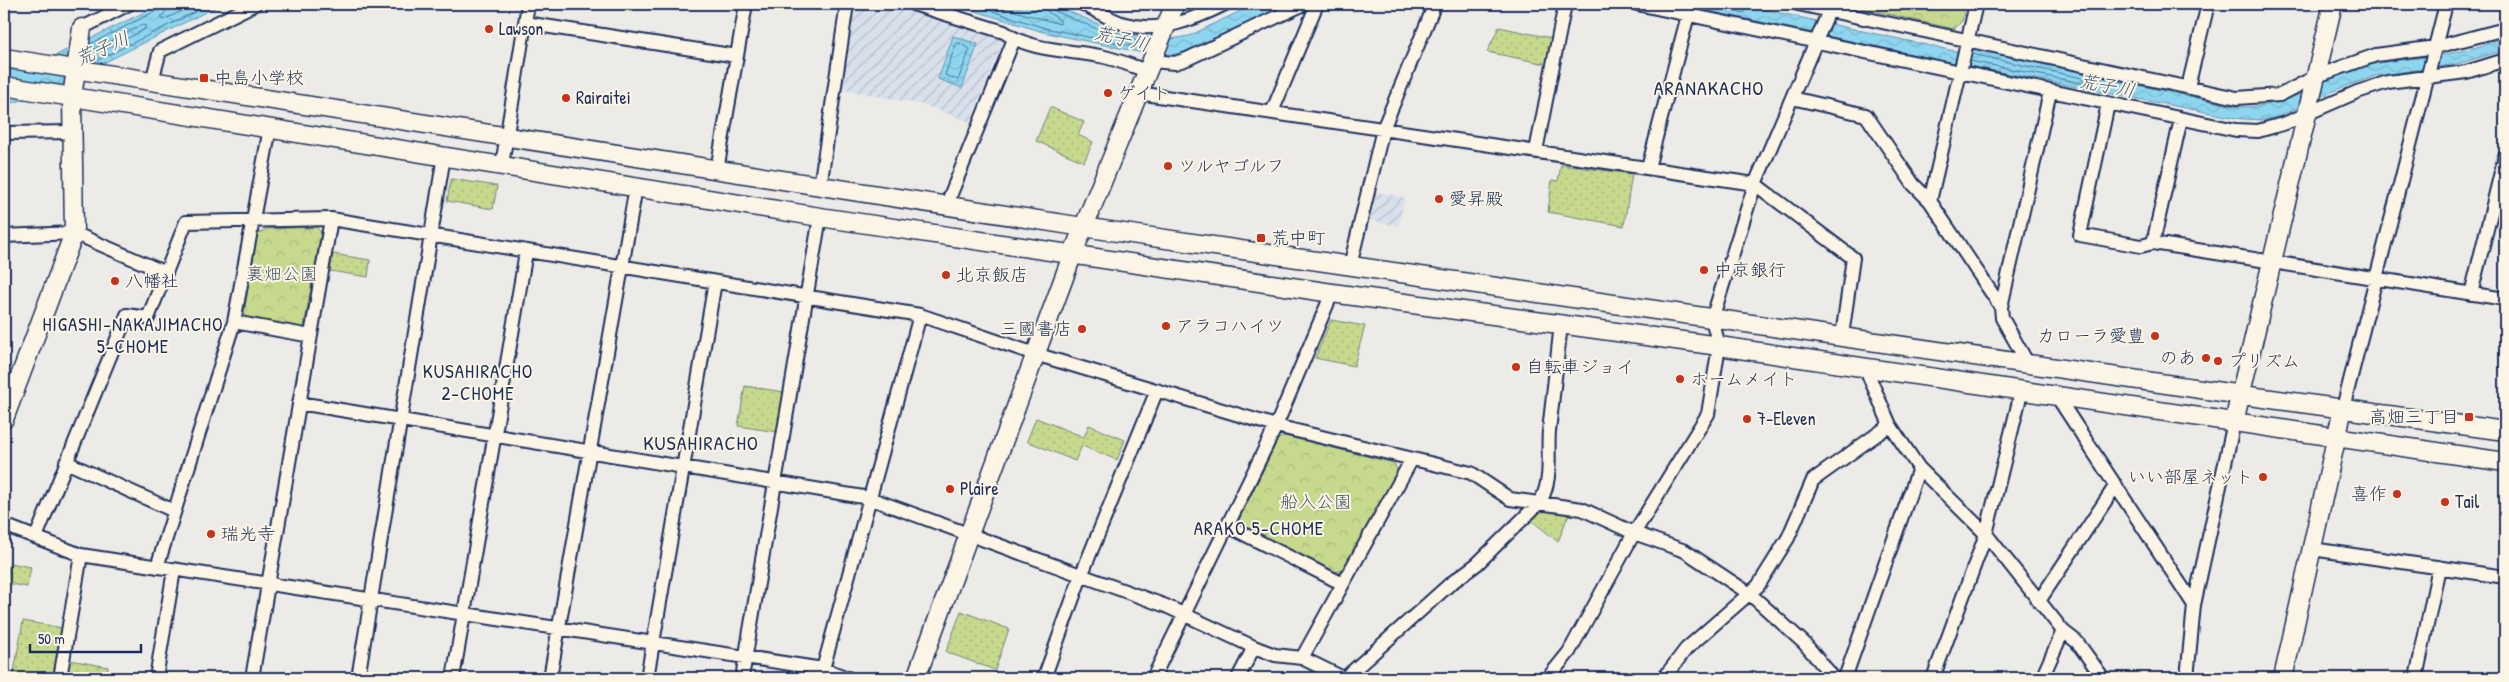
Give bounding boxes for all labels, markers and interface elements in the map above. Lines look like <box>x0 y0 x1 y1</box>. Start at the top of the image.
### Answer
place label: Lawson <box>499 16 543 41</box>
water label: 荒子川 <box>1091 18 1153 58</box>
marker: Lawson <box>483 23 495 35</box>
water label: 荒子川 <box>71 25 133 71</box>
place label: 中島小学校 <box>214 65 304 90</box>
water label: 荒子川 <box>2077 67 2137 103</box>
marker: 中島小学校 <box>198 72 210 84</box>
district label: ARANAKACHO <box>1654 74 1764 101</box>
place label: ゲイト <box>1118 80 1170 105</box>
place label: Rairaitei <box>576 85 631 110</box>
marker: ゲイト <box>1102 87 1114 99</box>
marker: Rairaitei <box>560 92 572 104</box>
place label: ツルヤゴルフ <box>1178 153 1285 178</box>
marker: ツルヤゴルフ <box>1162 160 1174 172</box>
place label: 愛昇殿 <box>1449 186 1503 211</box>
marker: 愛昇殿 <box>1433 193 1445 205</box>
place label: 荒中町 <box>1271 225 1325 250</box>
marker: 荒中町 <box>1255 232 1267 244</box>
place label: 中京銀行 <box>1714 257 1786 282</box>
park label: 裏畑公園 <box>246 261 318 286</box>
place label: 北京飯店 <box>956 262 1028 287</box>
marker: 中京銀行 <box>1698 264 1710 276</box>
place label: 八幡社 <box>125 268 179 293</box>
marker: 北京飯店 <box>940 269 952 281</box>
marker: 八幡社 <box>109 275 121 287</box>
district label: HIGASHI-NAKAJIMACHO 5-CHOME <box>42 311 224 359</box>
place label: アラコハイツ <box>1176 313 1284 338</box>
place label: 三國書店 <box>1000 316 1072 341</box>
marker: アラコハイツ <box>1160 320 1172 332</box>
marker: 三國書店 <box>1076 323 1088 335</box>
place label: カローラ愛豊 <box>2037 323 2145 348</box>
marker: カローラ愛豊 <box>2149 330 2161 342</box>
place label: のあ <box>2160 345 2196 370</box>
place label: プリズム <box>2228 348 2300 373</box>
marker: のあ <box>2200 352 2212 364</box>
place label: 自転車ジョイ <box>1526 354 1634 379</box>
marker: プリズム <box>2212 355 2224 367</box>
district label: KUSAHIRACHO 2-CHOME <box>423 358 533 406</box>
marker: 自転車ジョイ <box>1510 361 1522 373</box>
place label: ホームメイト <box>1690 366 1797 391</box>
marker: ホームメイト <box>1674 373 1686 385</box>
place label: 高畑三丁目 <box>2369 404 2459 429</box>
place label: 7-Eleven <box>1757 406 1816 431</box>
marker: 高畑三丁目 <box>2463 411 2475 423</box>
marker: 7-Eleven <box>1741 413 1753 425</box>
district label: KUSAHIRACHO <box>643 429 759 456</box>
place label: いい部屋ネット <box>2128 464 2253 489</box>
marker: いい部屋ネット <box>2257 471 2269 483</box>
place label: Plaire <box>960 476 999 501</box>
place label: 喜作 <box>2351 481 2387 506</box>
marker: Plaire <box>944 483 956 495</box>
marker: 喜作 <box>2391 488 2403 500</box>
park label: 船入公園 <box>1280 489 1352 514</box>
place label: Tail <box>2455 489 2480 514</box>
marker: Tail <box>2439 496 2451 508</box>
district label: ARAKO 5-CHOME <box>1194 515 1324 541</box>
place label: 瑞光寺 <box>221 521 275 546</box>
marker: 瑞光寺 <box>205 528 217 540</box>
scale bar <box>30 622 141 654</box>
text: 50 m <box>38 628 65 649</box>

